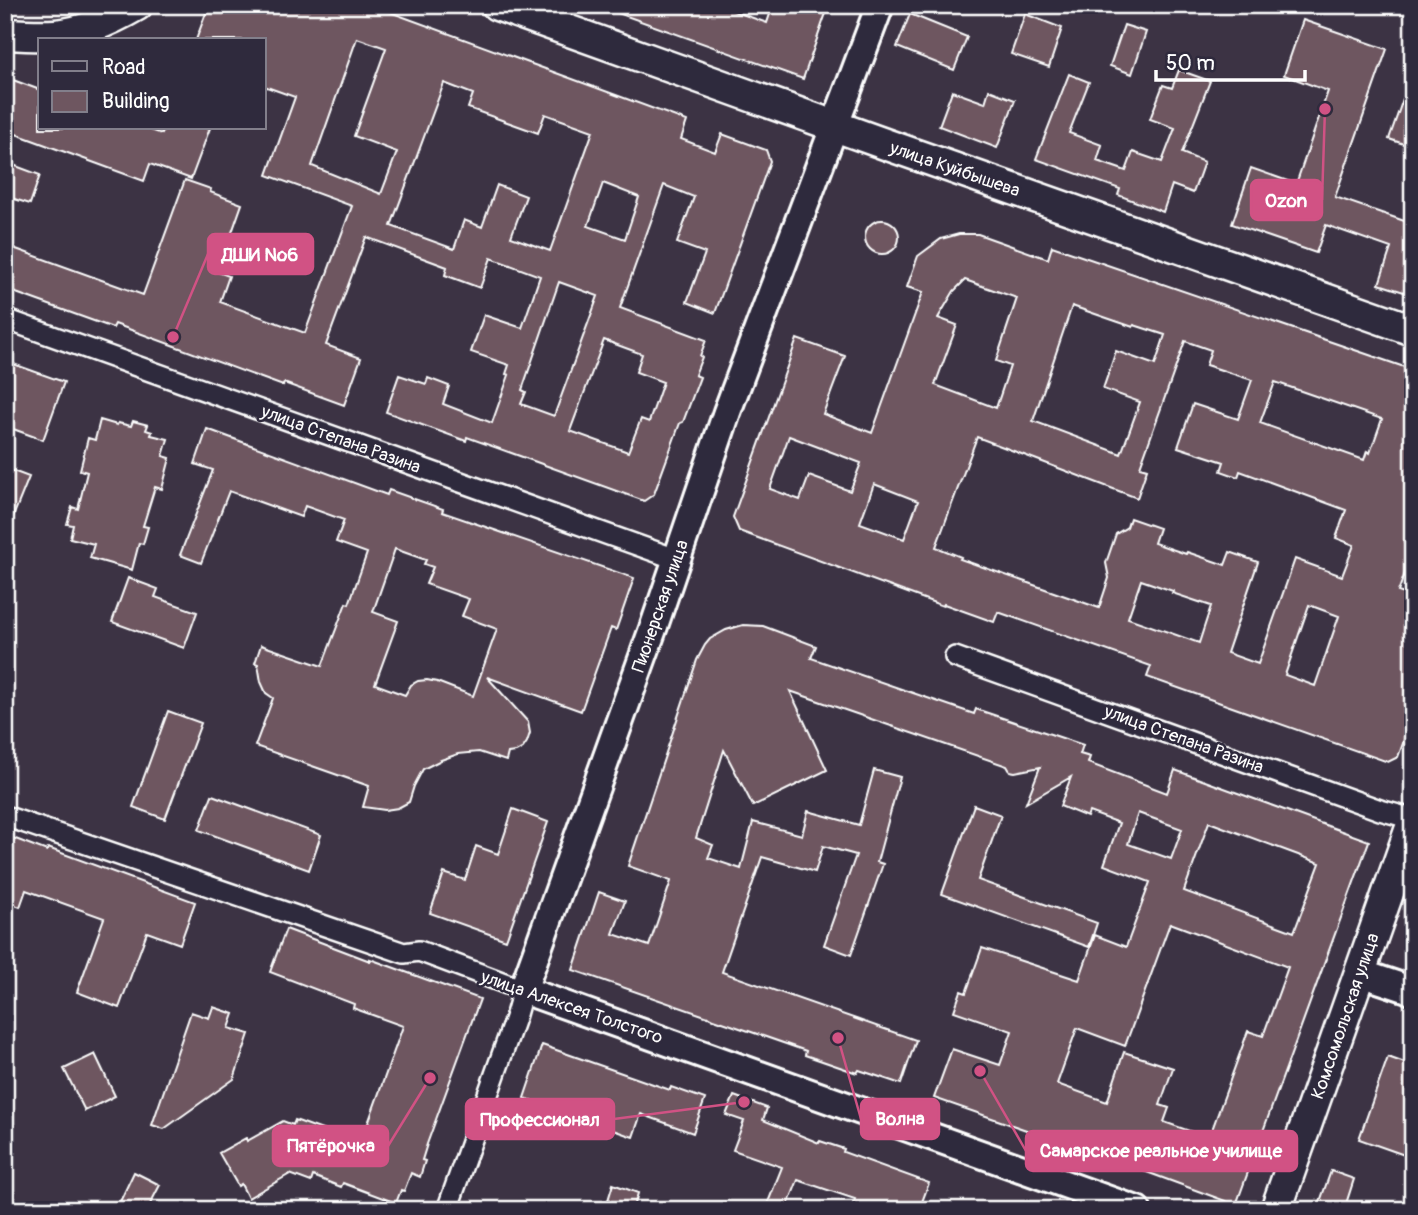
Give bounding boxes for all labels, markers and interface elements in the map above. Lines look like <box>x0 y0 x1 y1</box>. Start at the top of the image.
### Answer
legend <box>38 38 266 130</box>
scale bar <box>1156 38 1304 82</box>
text: 50 m <box>1166 50 1215 77</box>
text: Road <box>102 54 146 81</box>
text: Building <box>102 88 169 115</box>
street label: улица Куйбышева <box>886 136 1023 203</box>
callout: Ozon <box>1251 180 1322 220</box>
text: Ozon <box>1265 189 1308 213</box>
callout: ДШИ №6 <box>208 234 313 274</box>
text: ДШИ №6 <box>221 243 298 267</box>
street label: улица Степана Разина <box>257 400 424 479</box>
street label: Пионерская улица <box>627 537 694 676</box>
street label: улица Степана Разина <box>1100 700 1267 779</box>
street label: Комсомольская улица <box>1306 930 1385 1102</box>
street label: улица Алексея Толстого <box>477 965 666 1050</box>
callout: Профессионал <box>466 1099 614 1139</box>
callout: Волна <box>861 1099 939 1139</box>
text: Волна <box>875 1107 925 1131</box>
text: Профессионал <box>480 1108 600 1132</box>
callout: Пятёрочка <box>273 1126 388 1166</box>
callout: Самарское реальное училище <box>1026 1131 1297 1171</box>
text: Пятёрочка <box>287 1134 375 1158</box>
text: Самарское реальное училище <box>1040 1139 1283 1163</box>

